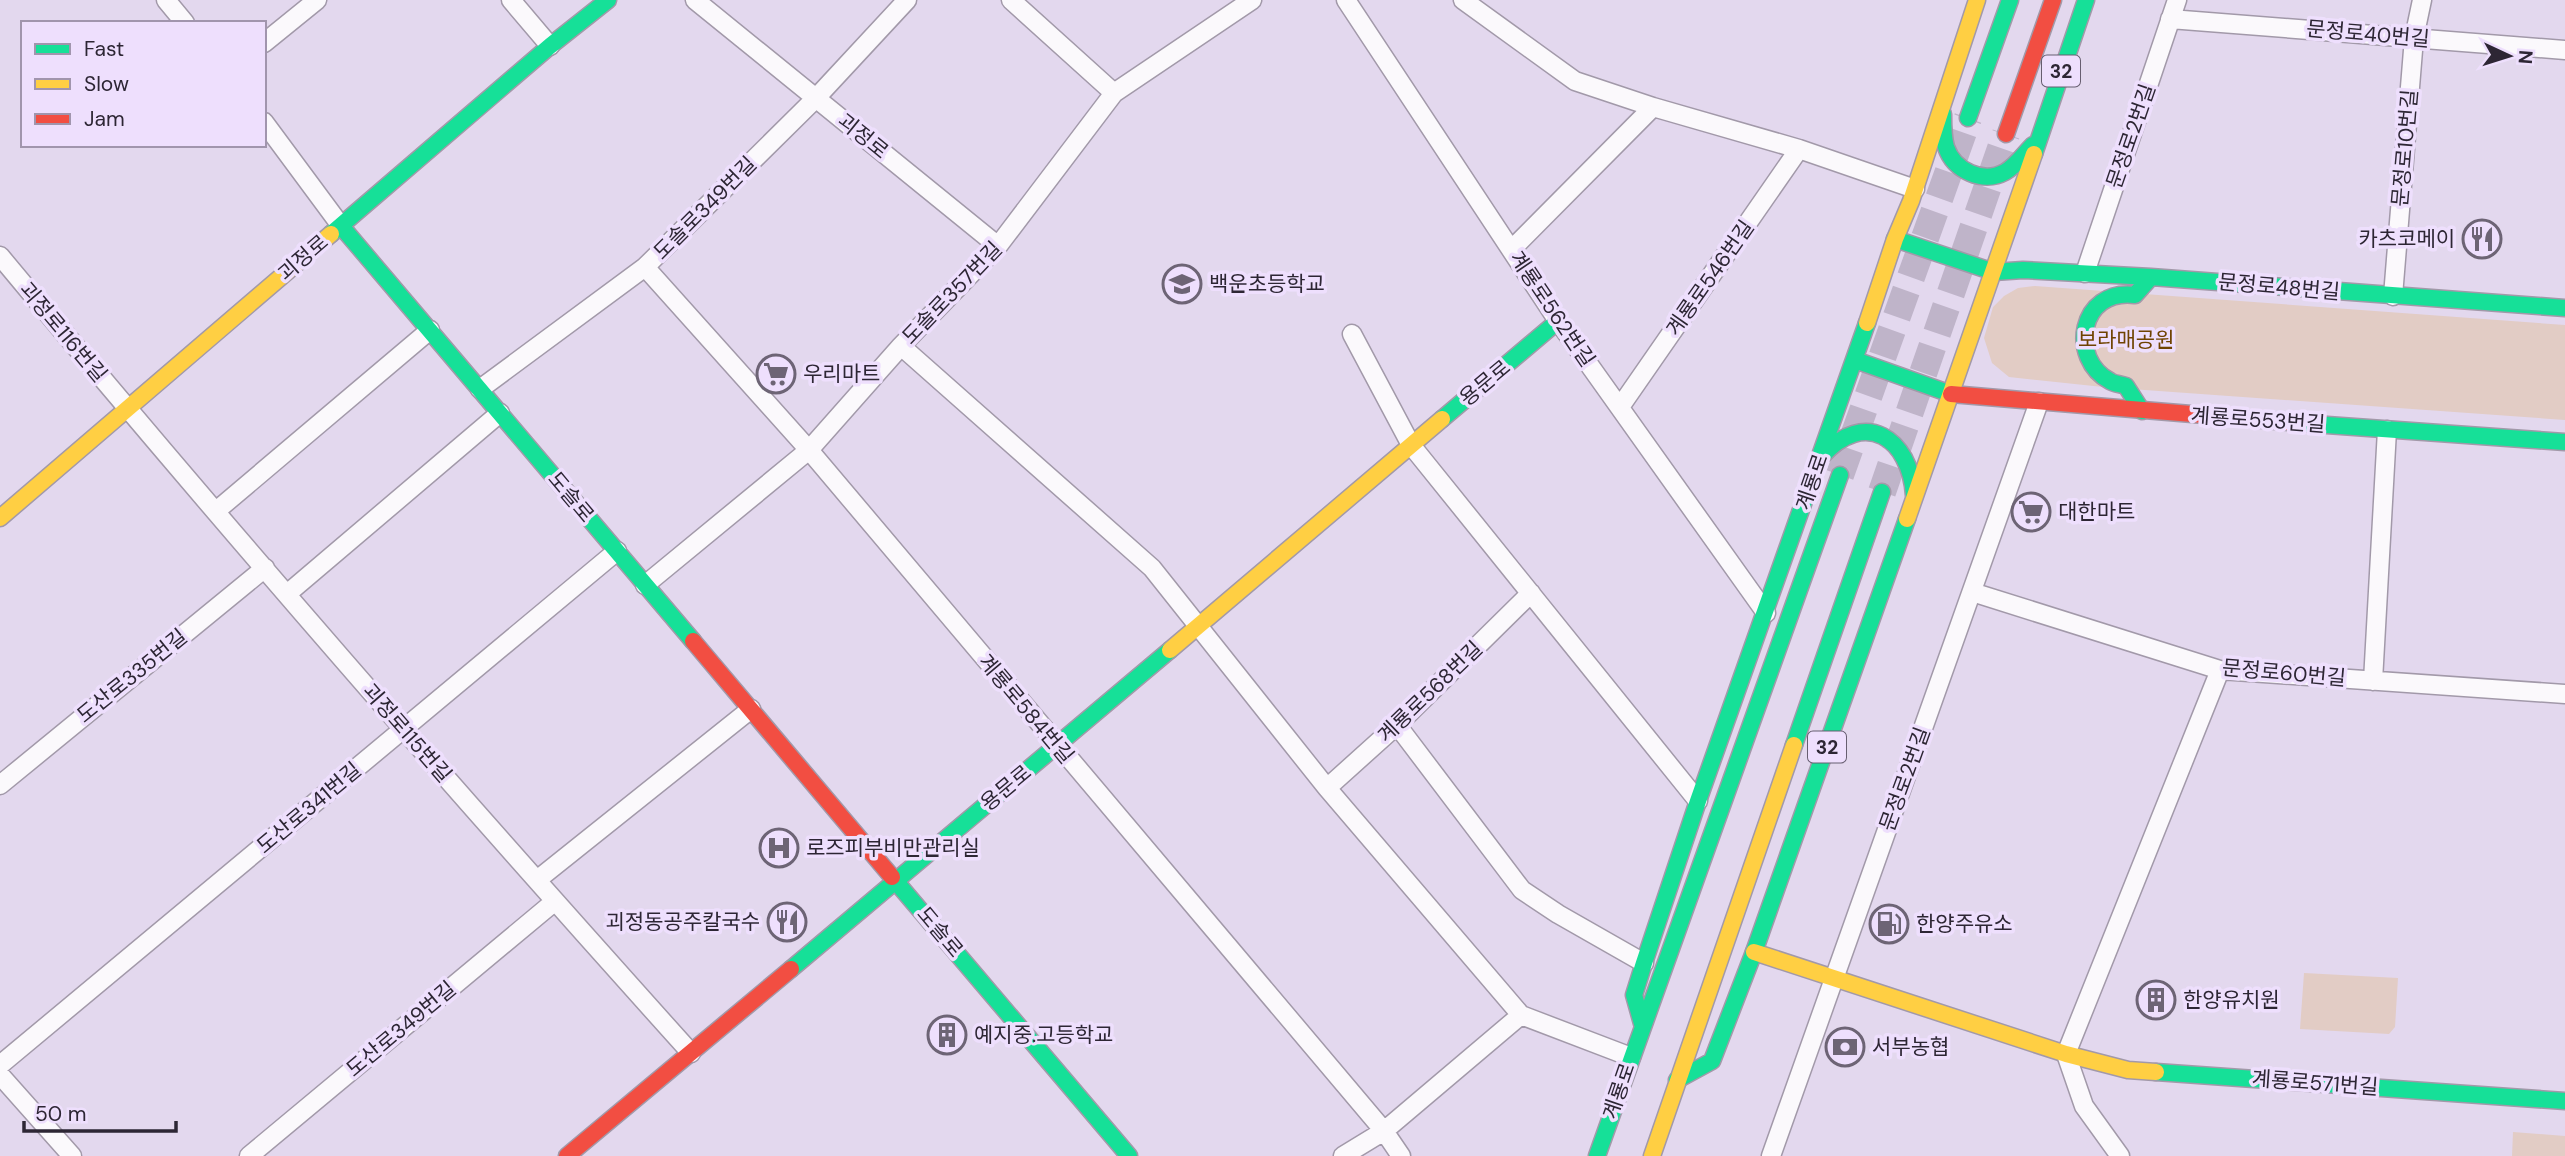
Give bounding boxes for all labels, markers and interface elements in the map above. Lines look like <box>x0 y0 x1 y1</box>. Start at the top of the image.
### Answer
street label: 문정로40번길 <box>2305 15 2431 53</box>
legend <box>21 21 266 147</box>
north arrow <box>2474 21 2544 91</box>
text: Fast <box>84 35 124 63</box>
text: N <box>2513 49 2538 65</box>
road number: 32 <box>2042 55 2080 86</box>
text: Slow <box>84 70 129 98</box>
street label: 문정로2번길 <box>2100 80 2162 192</box>
street label: 문정로10번길 <box>2386 88 2424 208</box>
text: Jam <box>84 105 125 133</box>
street label: 괴정로 <box>832 107 894 165</box>
street label: 도솔로349번길 <box>647 150 763 266</box>
street label: 계룡로546번길 <box>1660 215 1760 341</box>
restaurant icon: 카츠코메이 <box>2461 218 2503 260</box>
place label: 카츠코메이 <box>2358 225 2455 253</box>
street label: 괴정로 <box>272 228 334 288</box>
street label: 도솔로357번길 <box>896 236 1008 350</box>
street label: 계룡로562번길 <box>1503 246 1601 372</box>
school or university icon: 백운초등학교 <box>1161 263 1203 305</box>
street label: 문정로48번길 <box>2217 268 2341 306</box>
place label: 백운초등학교 <box>1209 270 1325 298</box>
street label: 괴정로116번길 <box>13 276 113 388</box>
park label: 보라매공원 <box>2078 326 2174 354</box>
supermarket icon: 우리마트 <box>755 353 797 395</box>
street label: 용문로 <box>1454 354 1516 412</box>
place label: 우리마트 <box>803 360 880 388</box>
street label: 계룡로553번길 <box>2190 401 2326 439</box>
street label: 계룡로 <box>1789 450 1835 514</box>
street label: 도솔로 <box>542 466 600 528</box>
supermarket icon: 대한마트 <box>2010 491 2052 533</box>
place label: 대한마트 <box>2058 498 2135 526</box>
street label: 도산로335번길 <box>71 623 193 729</box>
street label: 계룡로568번길 <box>1372 635 1488 749</box>
street label: 계룡로584번길 <box>972 648 1080 770</box>
street label: 문정로60번길 <box>2221 654 2347 692</box>
street label: 괴정로115번길 <box>356 678 458 788</box>
street label: 문정로2번길 <box>1873 723 1937 835</box>
road number: 32 <box>1808 732 1846 762</box>
street label: 도산로341번길 <box>251 756 367 860</box>
street label: 용문로 <box>975 759 1037 817</box>
hospital icon: 로즈피부비만관리실 <box>758 827 800 869</box>
place label: 로즈피부비만관리실 <box>806 834 980 862</box>
restaurant icon: 괴정동공주칼국수 <box>766 901 808 943</box>
street label: 도솔로 <box>911 901 969 963</box>
fuel station icon: 한양주유소 <box>1868 903 1910 945</box>
place label: 괴정동공주칼국수 <box>605 908 760 936</box>
place label: 한양주유소 <box>1916 910 2013 938</box>
street label: 도산로349번길 <box>340 975 462 1083</box>
building icon: 한양유치원 <box>2135 979 2177 1021</box>
place label: 한양유치원 <box>2183 986 2280 1014</box>
building icon: 예지중.고등학교 <box>926 1014 968 1056</box>
place label: 예지중.고등학교 <box>974 1021 1113 1049</box>
bank icon: 서부농협 <box>1824 1026 1866 1068</box>
place label: 서부농협 <box>1872 1033 1949 1061</box>
street label: 계룡로 <box>1596 1059 1642 1123</box>
street label: 계룡로571번길 <box>2251 1065 2379 1101</box>
scale bar <box>24 1090 177 1134</box>
text: 50 m <box>35 1100 86 1128</box>

